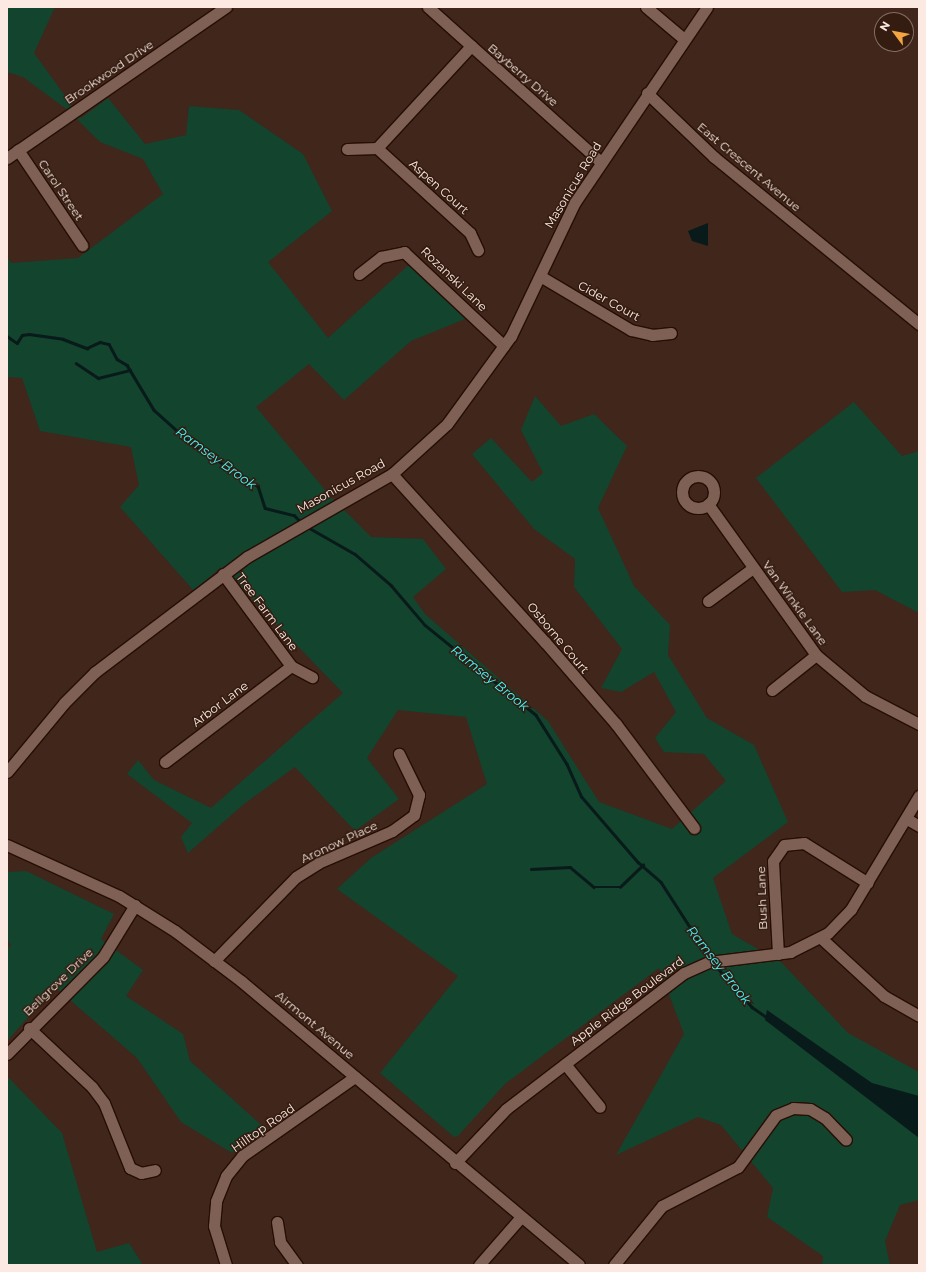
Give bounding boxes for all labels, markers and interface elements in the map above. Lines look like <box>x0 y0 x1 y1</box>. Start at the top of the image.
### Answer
north arrow <box>874 12 914 52</box>
text: N <box>876 19 893 34</box>
street label: Brookwood Drive <box>62 37 156 107</box>
street label: Bayberry Drive <box>485 41 561 109</box>
street label: East Crescent Avenue <box>694 120 804 214</box>
street label: Masonicus Road <box>541 139 605 231</box>
street label: Carol Street <box>35 157 87 223</box>
street label: Aspen Court <box>406 157 472 217</box>
street label: Rozanski Lane <box>418 244 490 314</box>
street label: Cider Court <box>575 278 643 324</box>
water label: Ramsey Brook <box>173 424 259 492</box>
street label: Masonicus Road <box>294 456 388 516</box>
street label: Van Winkle Lane <box>760 558 830 648</box>
street label: Tree Farm Lane <box>233 570 301 654</box>
street label: Osborne Court <box>524 599 592 677</box>
water label: Ramsey Brook <box>448 642 532 714</box>
street label: Arbor Lane <box>189 678 251 730</box>
street label: Aronow Place <box>298 818 380 866</box>
street label: Bush Lane <box>754 866 770 930</box>
water label: Ramsey Brook <box>683 923 755 1007</box>
street label: Bellgrove Drive <box>20 945 96 1019</box>
street label: Apple Ridge Boulevard <box>567 954 687 1048</box>
street label: Airmont Avenue <box>273 988 357 1062</box>
street label: Hilltop Road <box>228 1101 298 1155</box>

